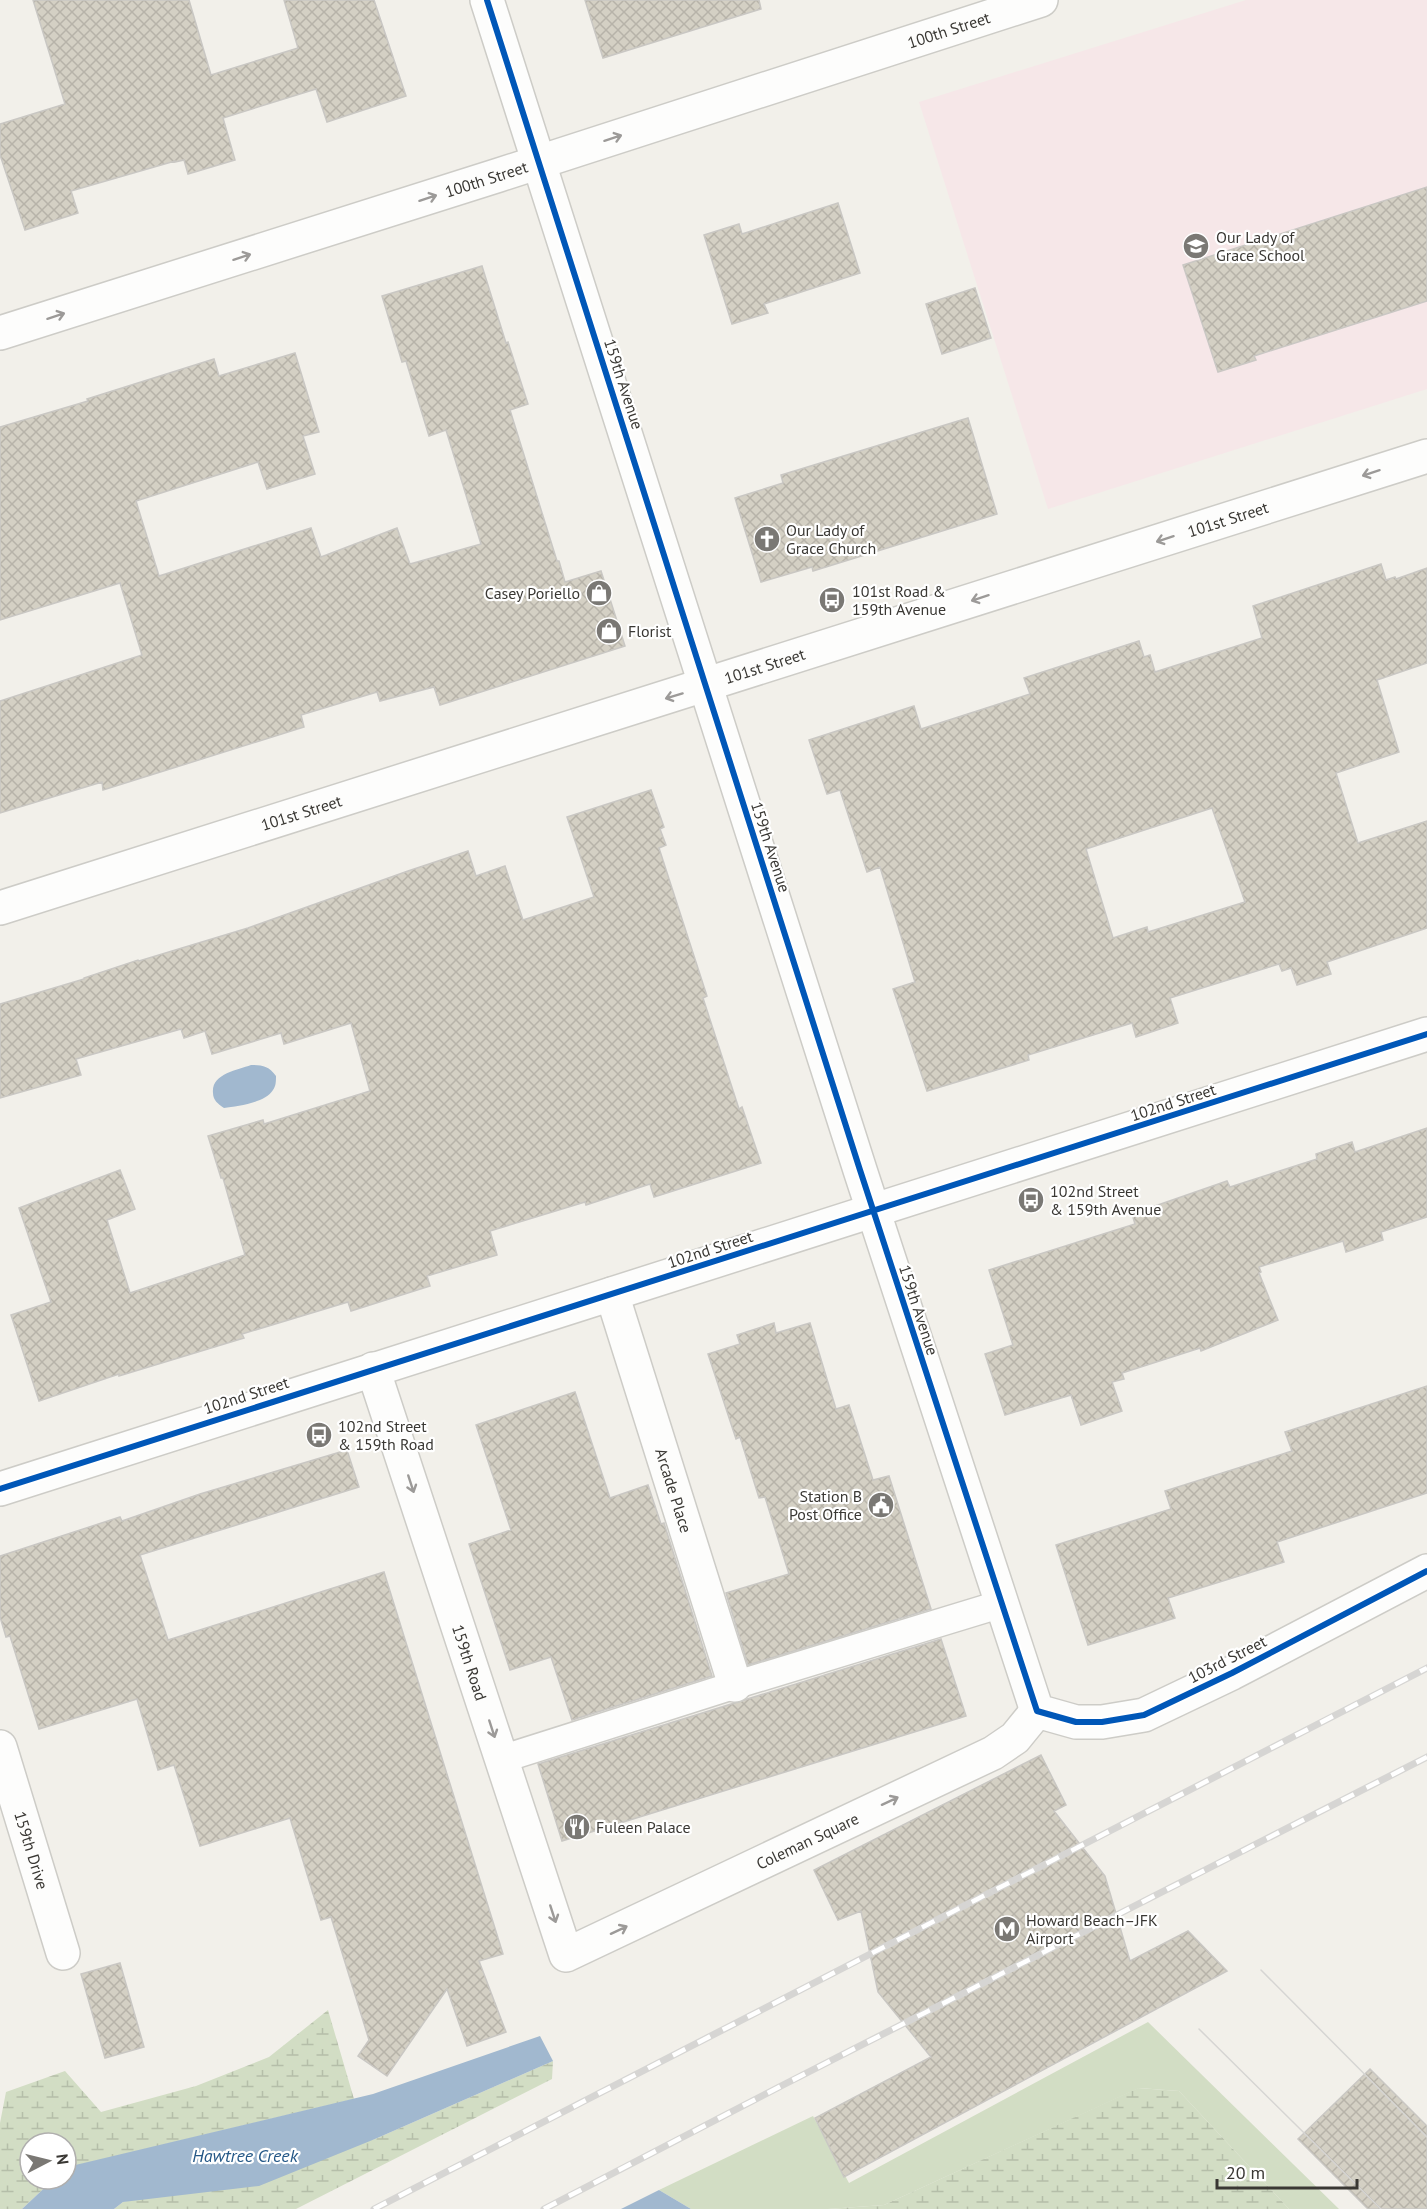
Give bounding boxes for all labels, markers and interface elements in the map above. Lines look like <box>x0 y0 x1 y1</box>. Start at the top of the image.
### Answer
street label: 100th Street <box>905 7 993 52</box>
one-way arrow <box>603 132 622 143</box>
street label: 100th Street <box>442 156 531 202</box>
one-way arrow <box>418 192 437 203</box>
place label: Our Lady of Grace School <box>1216 227 1305 265</box>
school or university icon: Our Lady of Grace School <box>1181 231 1211 261</box>
one-way arrow <box>232 251 251 262</box>
one-way arrow <box>46 310 65 321</box>
street label: 159th Avenue <box>600 336 648 432</box>
one-way arrow <box>1362 469 1381 480</box>
street label: 101st Street <box>1185 497 1271 541</box>
place label: Our Lady of Grace Church <box>786 520 876 558</box>
church icon: Our Lady of Grace Church <box>752 524 782 554</box>
one-way arrow <box>1156 534 1175 545</box>
shop icon: Casey Poriello <box>584 578 614 608</box>
place label: 101st Road & 159th Avenue <box>852 581 946 619</box>
place label: Casey Poriello <box>485 583 580 603</box>
bus stop icon: 101st Road & 159th Avenue <box>817 585 847 615</box>
one-way arrow <box>971 593 990 604</box>
shop icon: Florist <box>594 616 624 646</box>
place label: Florist <box>628 621 672 641</box>
street label: 101st Street <box>722 644 808 688</box>
one-way arrow <box>665 691 684 702</box>
street label: 101st Street <box>258 790 345 835</box>
street label: 159th Avenue <box>747 799 795 895</box>
street label: 102nd Street <box>1128 1079 1219 1125</box>
place label: 102nd Street & 159th Avenue <box>1050 1181 1161 1219</box>
bus stop icon: 102nd Street & 159th Avenue <box>1016 1185 1046 1215</box>
street label: 102nd Street <box>665 1226 756 1272</box>
street label: 159th Avenue <box>895 1262 943 1358</box>
street label: 102nd Street <box>201 1372 292 1418</box>
place label: 102nd Street & 159th Road <box>338 1416 434 1454</box>
bus stop icon: 102nd Street & 159th Road <box>304 1420 334 1450</box>
street label: Arcade Place <box>651 1446 696 1535</box>
one-way arrow <box>407 1474 418 1493</box>
place label: Station B Post Office <box>789 1486 862 1524</box>
public building icon: Station B Post Office <box>866 1490 896 1520</box>
street label: 159th Road <box>448 1622 491 1703</box>
street label: 103rd Street <box>1184 1630 1270 1687</box>
one-way arrow <box>487 1719 498 1738</box>
one-way arrow <box>881 1795 899 1807</box>
street label: Coleman Square <box>753 1808 862 1874</box>
street label: 159th Drive <box>10 1809 53 1892</box>
restaurant icon: Fuleen Palace <box>562 1812 592 1842</box>
place label: Fuleen Palace <box>596 1817 691 1837</box>
one-way arrow <box>548 1904 559 1923</box>
place label: Howard Beach–JFK Airport <box>1026 1910 1158 1948</box>
metro station icon: Howard Beach–JFK Airport <box>992 1914 1022 1944</box>
one-way arrow <box>610 1923 628 1935</box>
north arrow <box>18 2131 78 2191</box>
water label: Hawtree Creek <box>192 2144 299 2167</box>
scale bar <box>1217 2152 1356 2190</box>
text: N <box>52 2153 73 2166</box>
text: 20 m <box>1226 2161 1265 2184</box>

